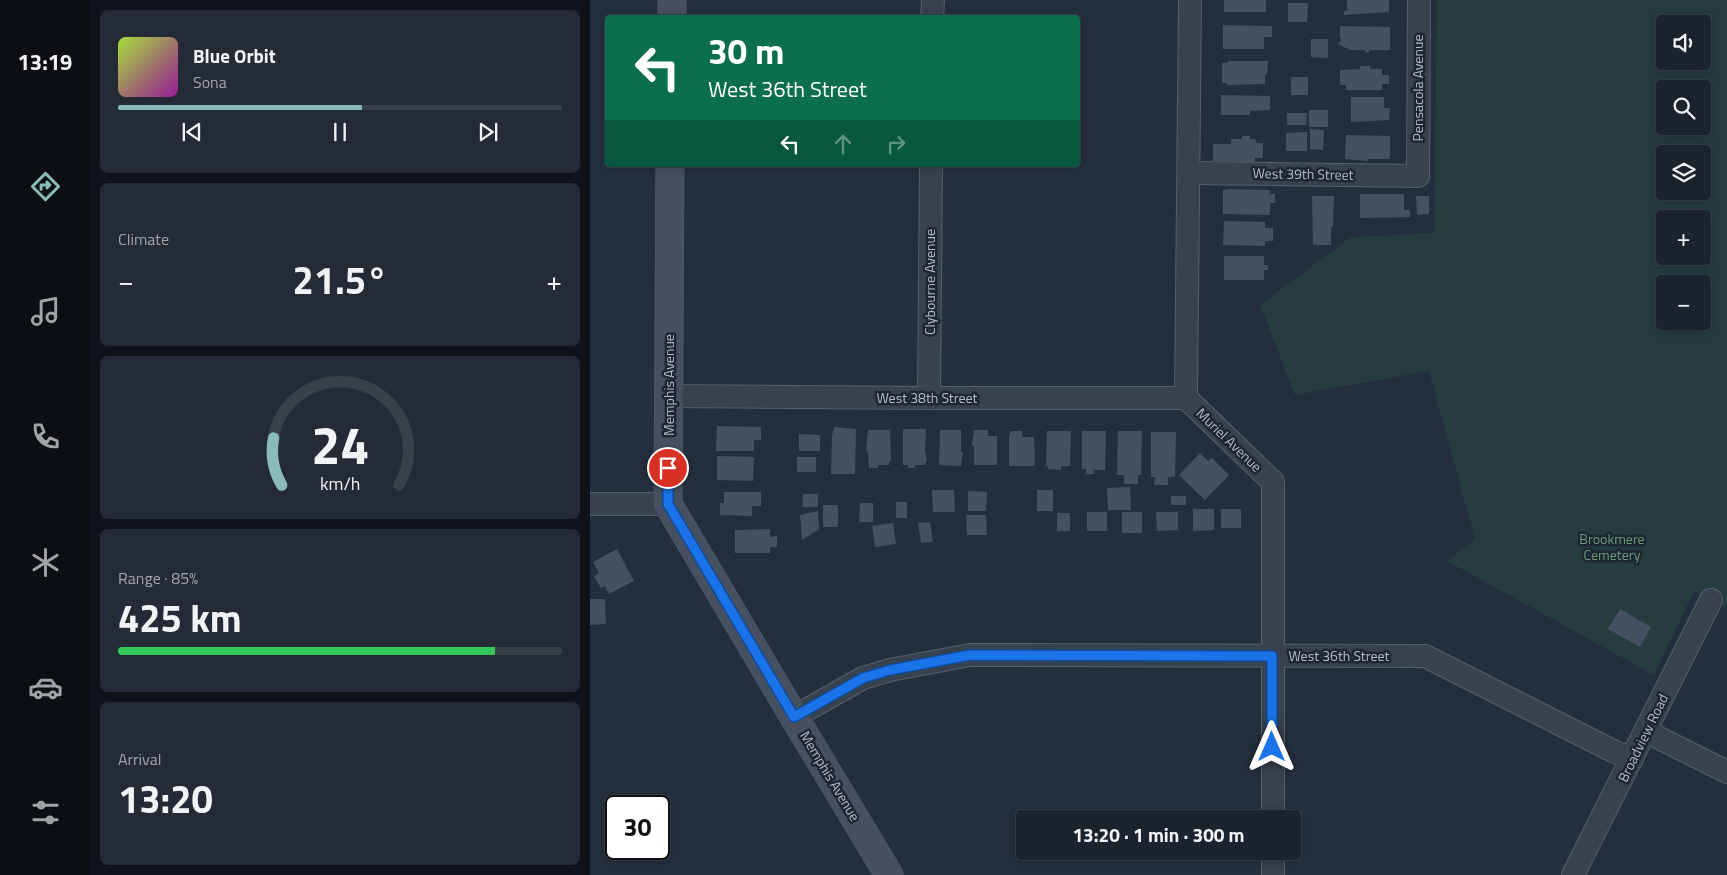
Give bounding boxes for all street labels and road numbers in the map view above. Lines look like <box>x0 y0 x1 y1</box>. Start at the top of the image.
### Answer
street label: Pensacola Avenue <box>1407 35 1428 141</box>
street label: West 39th Street <box>1252 162 1354 185</box>
street label: Clybourne Avenue <box>919 229 940 335</box>
street label: Memphis Avenue <box>658 334 679 436</box>
street label: West 38th Street <box>877 387 978 408</box>
street label: Muriel Avenue <box>1192 403 1267 476</box>
street label: West 36th Street <box>1289 645 1390 666</box>
street label: Broadview Road <box>1612 690 1673 786</box>
street label: Memphis Avenue <box>795 727 866 825</box>

